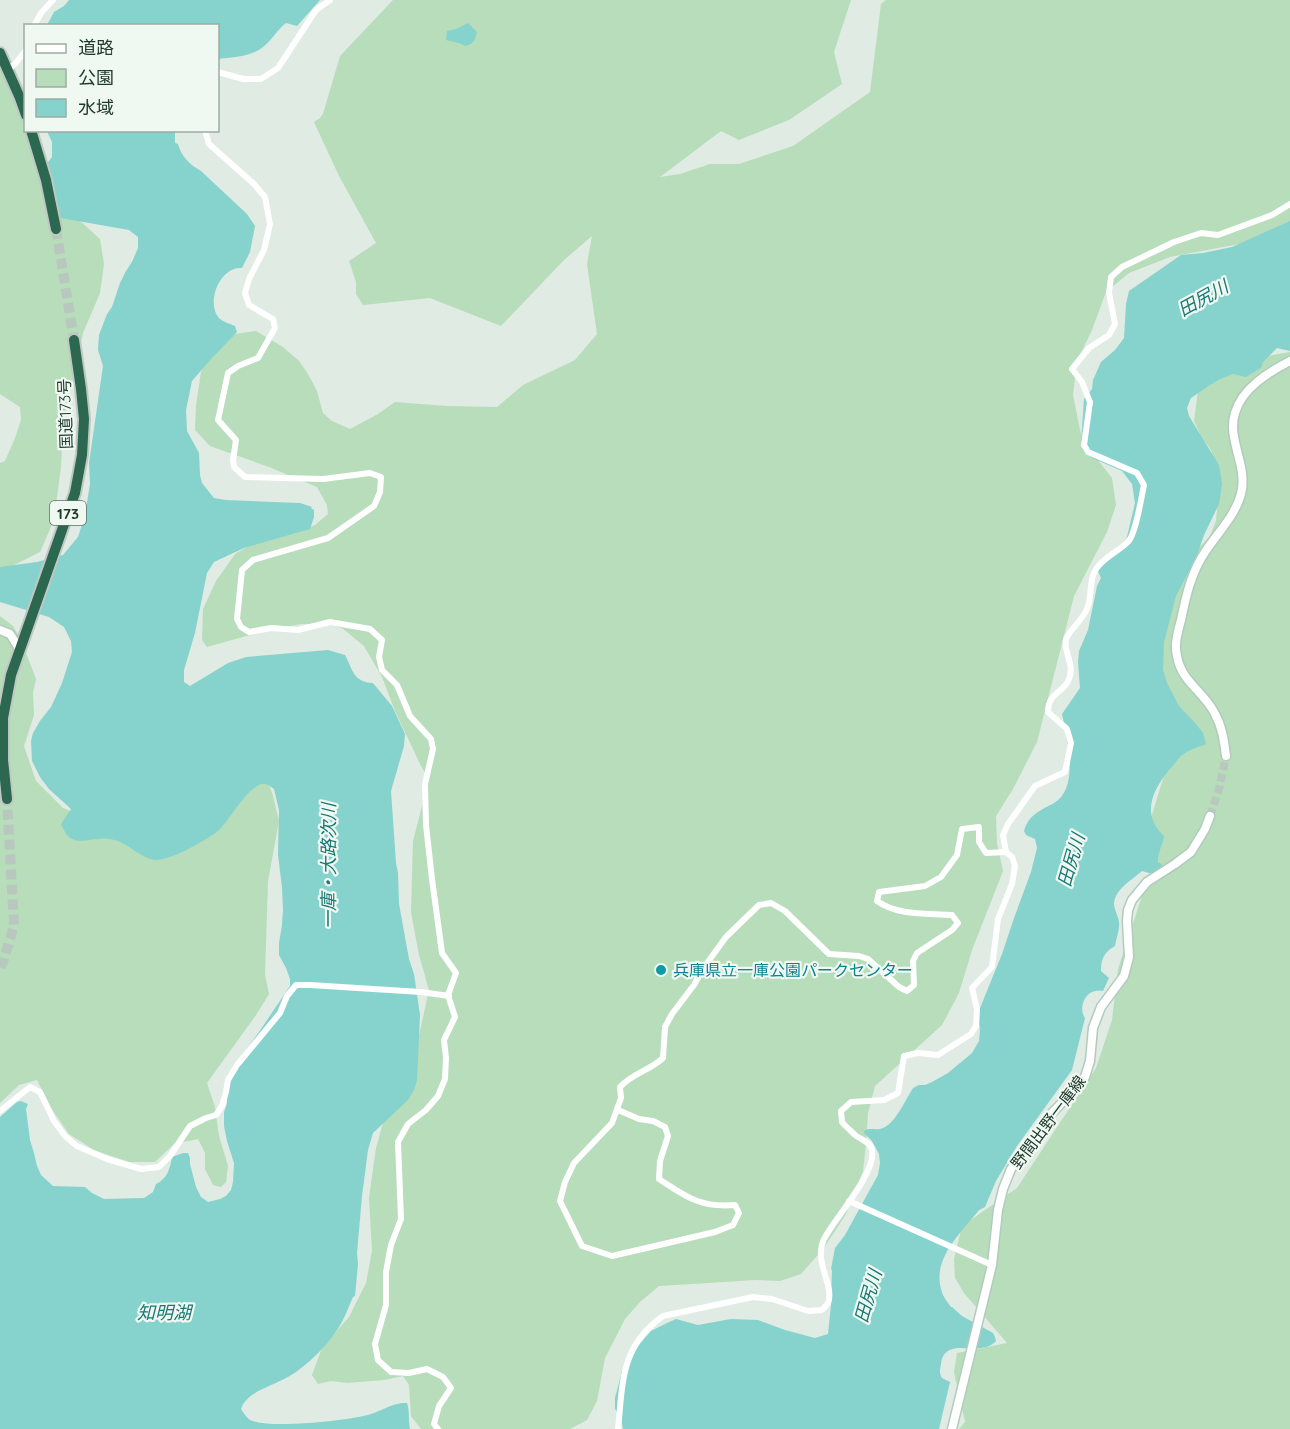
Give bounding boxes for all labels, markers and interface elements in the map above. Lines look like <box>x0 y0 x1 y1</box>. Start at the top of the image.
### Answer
legend <box>24 24 219 132</box>
text: 道路 <box>78 36 114 59</box>
text: 公園 <box>78 66 114 89</box>
text: 水域 <box>78 96 114 119</box>
water label: 田尻川 <box>1174 274 1234 321</box>
street label: 国道173号 <box>54 378 76 450</box>
road number: 173 <box>50 501 86 525</box>
water label: 一庫・大路次川 <box>317 801 340 929</box>
water label: 田尻川 <box>1053 829 1090 889</box>
place label: 兵庫県立一庫公園パークセンター <box>673 960 913 980</box>
marker: 兵庫県立一庫公園パークセンター <box>654 963 668 977</box>
street label: 野間出野一庫線 <box>1006 1071 1090 1173</box>
water label: 田尻川 <box>850 1265 887 1325</box>
water label: 知明湖 <box>137 1301 194 1324</box>

